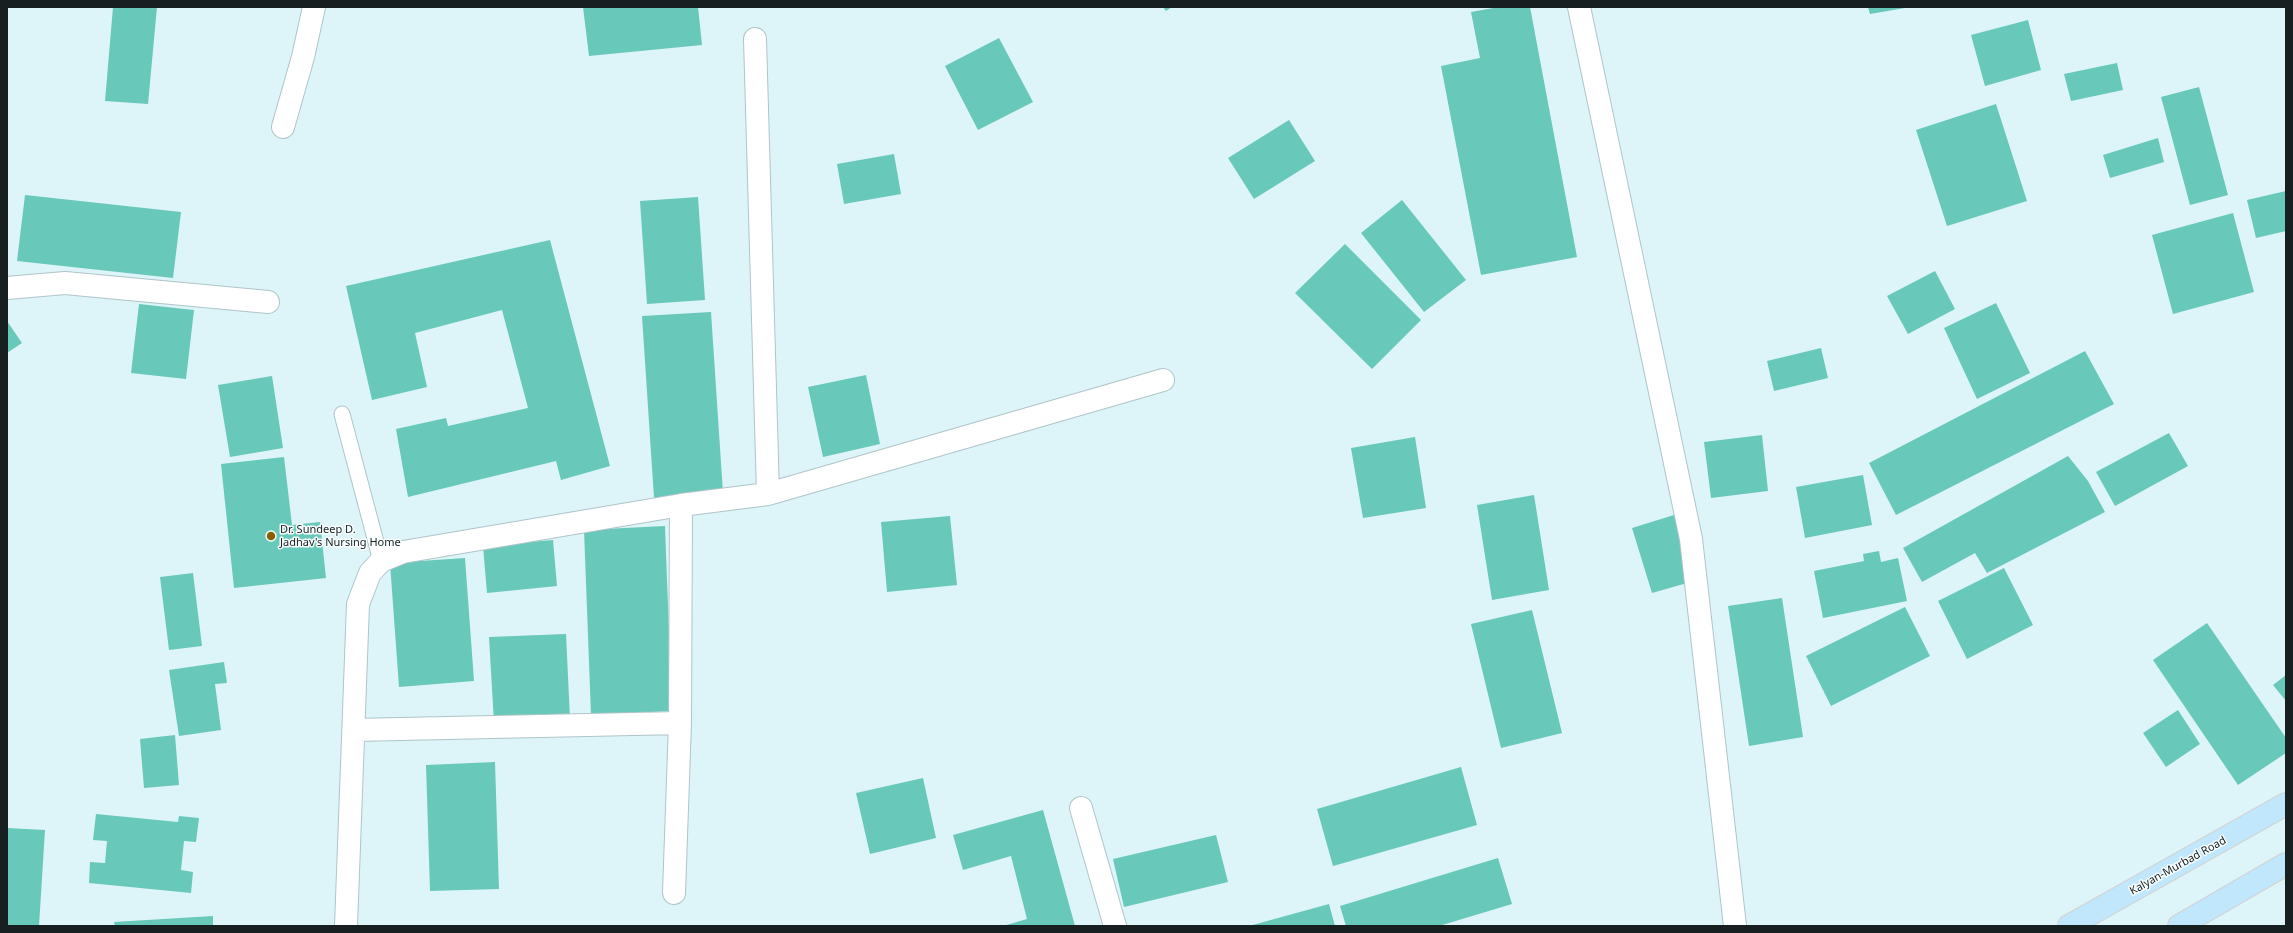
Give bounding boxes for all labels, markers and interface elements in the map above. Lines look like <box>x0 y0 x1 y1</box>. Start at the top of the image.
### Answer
place label: Dr. Sundeep D. Jadhav's Nursing Home <box>280 523 401 549</box>
marker: Dr. Sundeep D. Jadhav's Nursing Home <box>265 530 277 542</box>
street label: Kalyan-Murbad Road <box>2127 834 2229 898</box>

